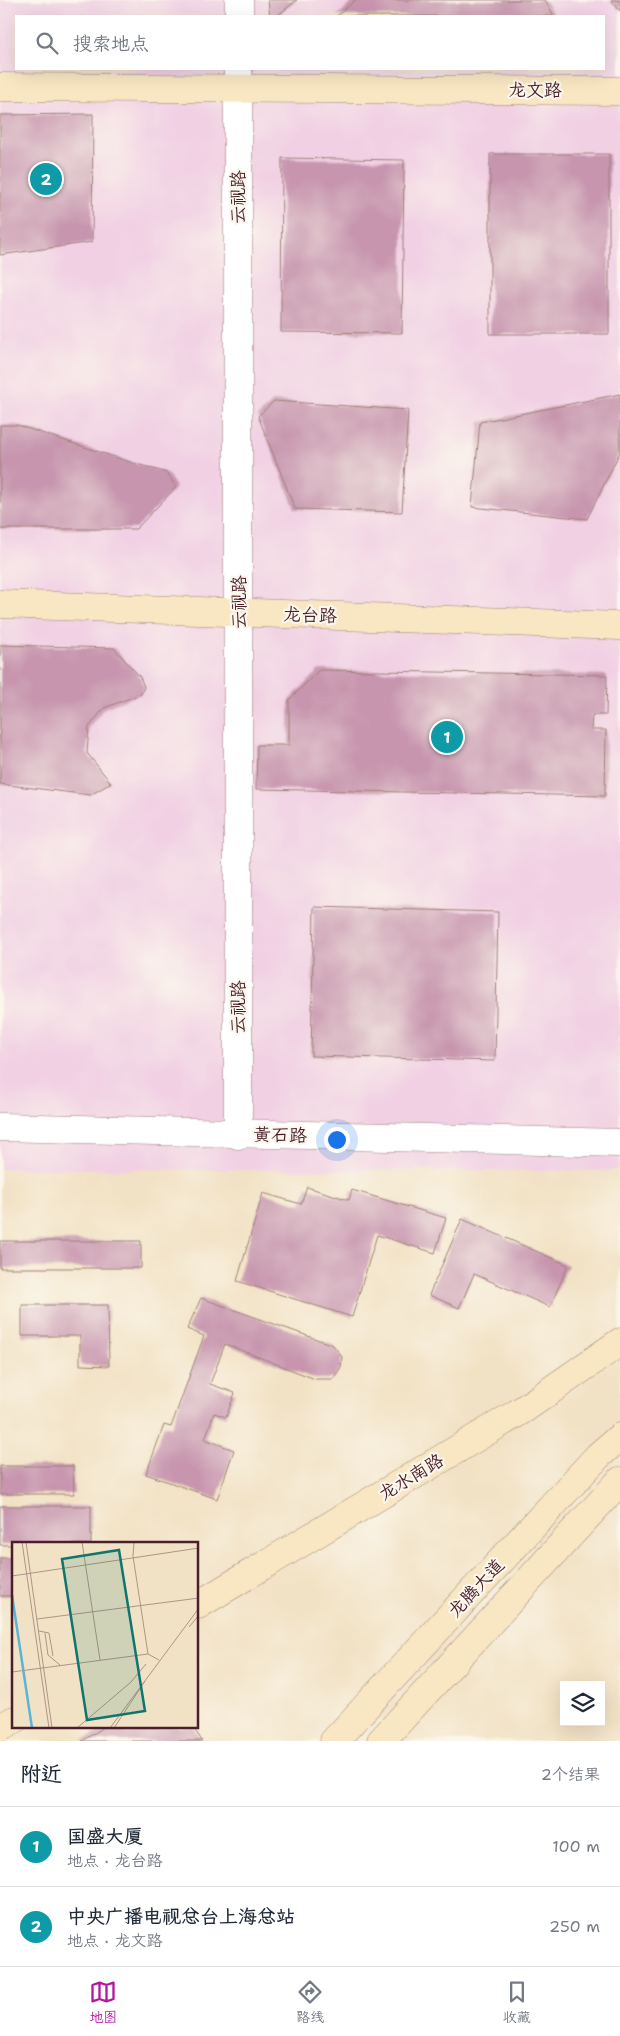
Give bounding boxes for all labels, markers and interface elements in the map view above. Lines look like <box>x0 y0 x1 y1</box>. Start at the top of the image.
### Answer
search box <box>15 15 605 70</box>
icon: search <box>33 29 61 57</box>
text: 搜索地点 <box>73 31 149 56</box>
street label: 龙文路 <box>508 78 562 102</box>
pin: 2 <box>30 160 62 198</box>
street label: 云视路 <box>226 170 250 224</box>
street label: 云视路 <box>227 575 251 629</box>
street label: 龙台路 <box>283 602 337 628</box>
pin: 1 <box>431 718 463 756</box>
street label: 云视路 <box>226 980 250 1034</box>
street label: 黄石路 <box>253 1123 307 1147</box>
your location <box>324 1127 350 1153</box>
street label: 龙水南路 <box>374 1448 448 1506</box>
inset map <box>12 1542 199 1728</box>
street label: 龙腾大道 <box>443 1553 509 1623</box>
map controls <box>560 1681 605 1726</box>
button: layers <box>560 1681 605 1726</box>
text: 附近 <box>20 1760 62 1788</box>
text: 2个结果 <box>541 1764 600 1785</box>
text: 国盛大厦 <box>67 1824 143 1849</box>
text: 1 <box>32 1836 40 1857</box>
text: 100 m <box>552 1836 600 1857</box>
text: 地点 · 龙台路 <box>67 1850 162 1871</box>
text: 中央广播电视总台上海总站 <box>67 1904 295 1929</box>
text: 2 <box>30 1916 42 1937</box>
text: 250 m <box>549 1916 600 1937</box>
text: 地点 · 龙文路 <box>67 1930 162 1951</box>
tab: 地图 <box>89 1978 117 2026</box>
tab: 路线 <box>296 1978 324 2026</box>
tab: 收藏 <box>503 1978 531 2026</box>

